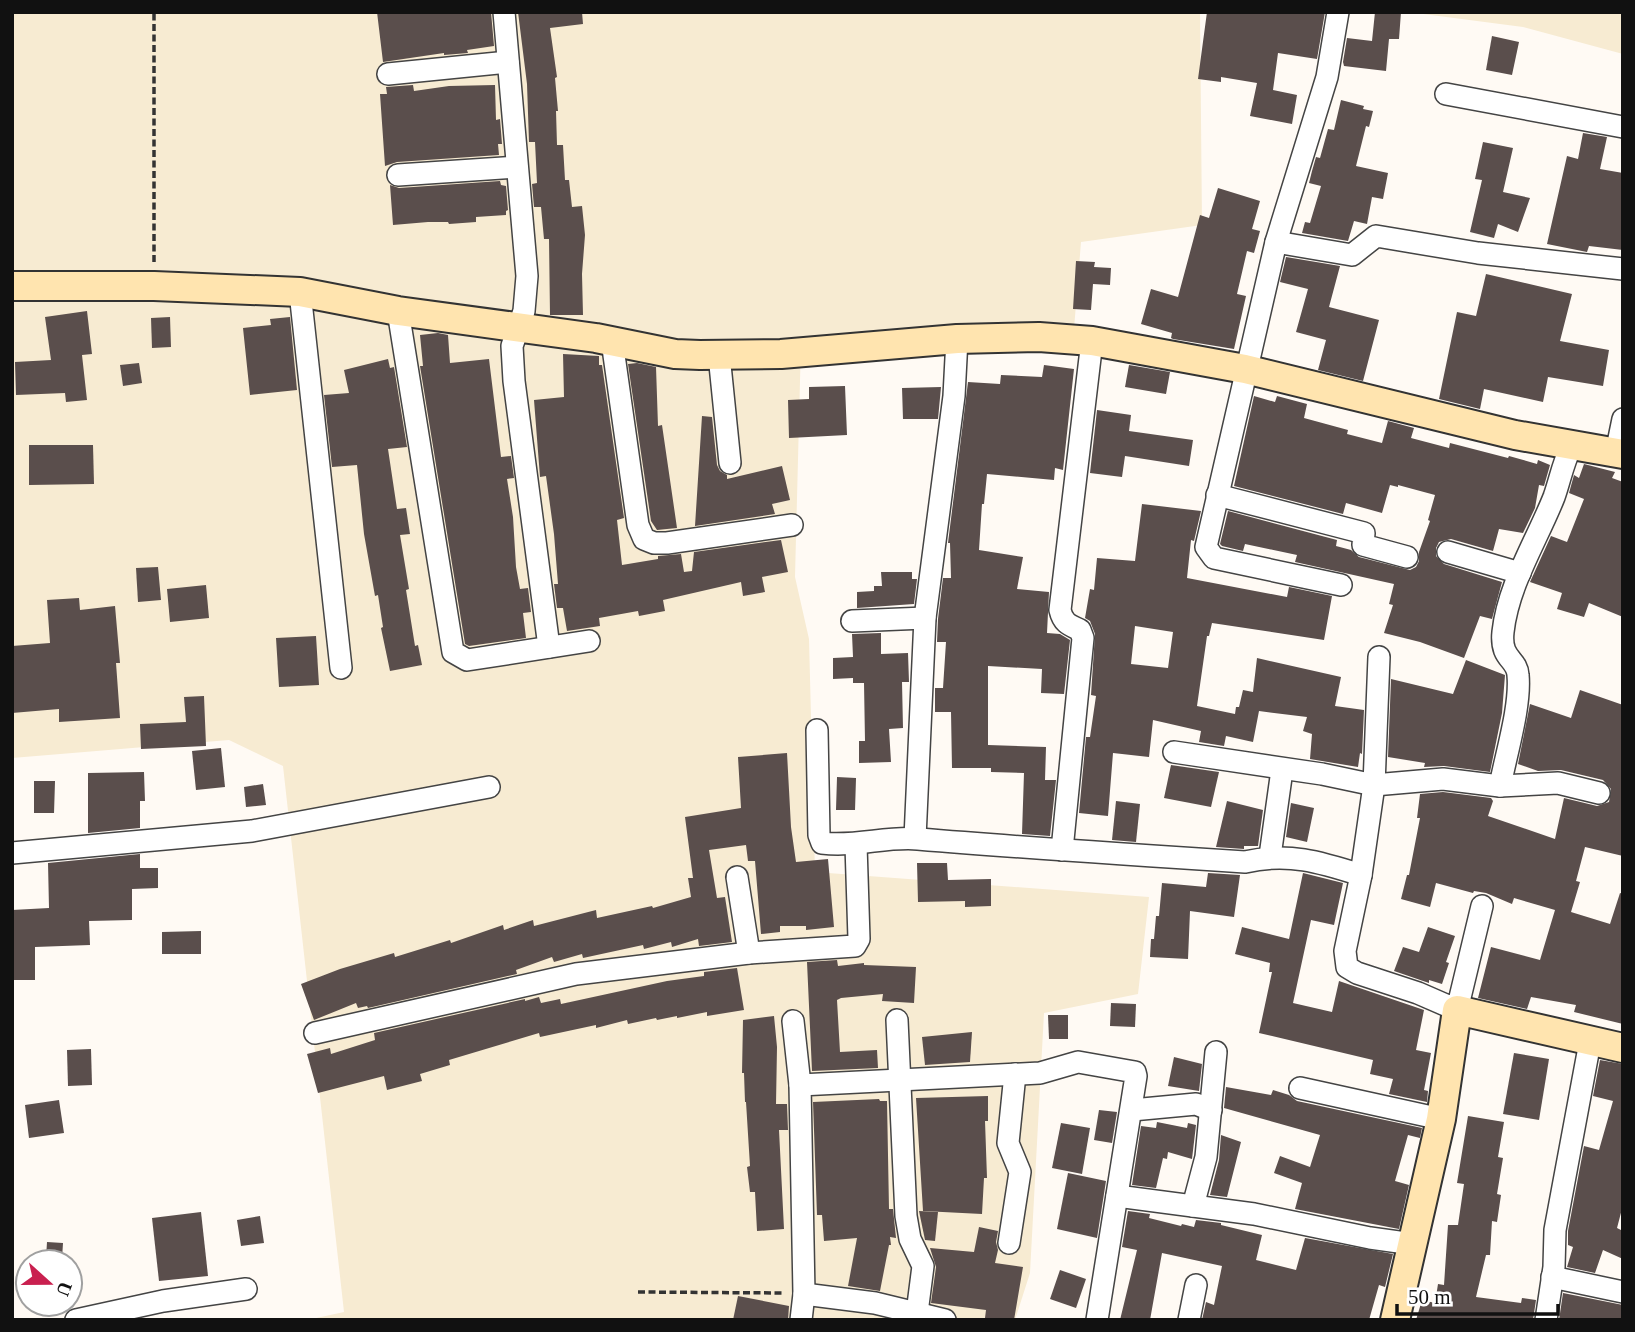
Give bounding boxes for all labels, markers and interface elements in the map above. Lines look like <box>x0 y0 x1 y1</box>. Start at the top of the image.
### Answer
north arrow <box>14 1248 84 1318</box>
scale bar <box>1397 1272 1558 1316</box>
text: U <box>52 1279 77 1299</box>
text: 50 m <box>1408 1285 1451 1309</box>

